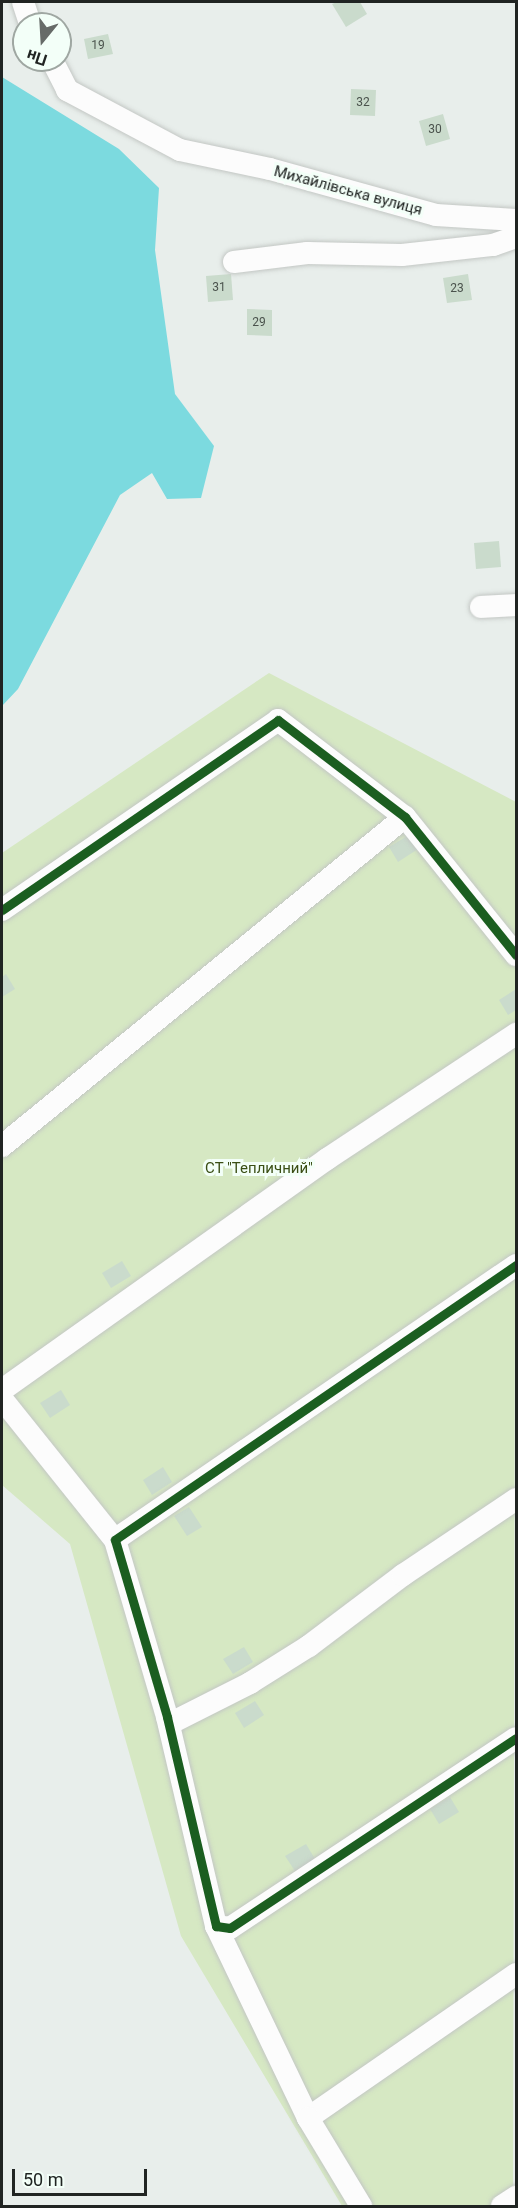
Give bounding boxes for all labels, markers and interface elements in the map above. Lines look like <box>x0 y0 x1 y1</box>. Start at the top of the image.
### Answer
north arrow <box>12 12 72 72</box>
house number: 19 <box>91 39 105 53</box>
text: Пн <box>24 46 50 70</box>
house number: 32 <box>356 96 370 110</box>
house number: 30 <box>428 123 442 137</box>
street label: Михайлівська вулиця <box>272 163 424 219</box>
house number: 31 <box>212 281 226 295</box>
house number: 23 <box>450 282 464 296</box>
house number: 29 <box>252 316 266 330</box>
park label: СТ "Тепличний" <box>205 1160 313 1178</box>
scale bar <box>15 2157 150 2195</box>
text: 50 m <box>23 2169 63 2190</box>

